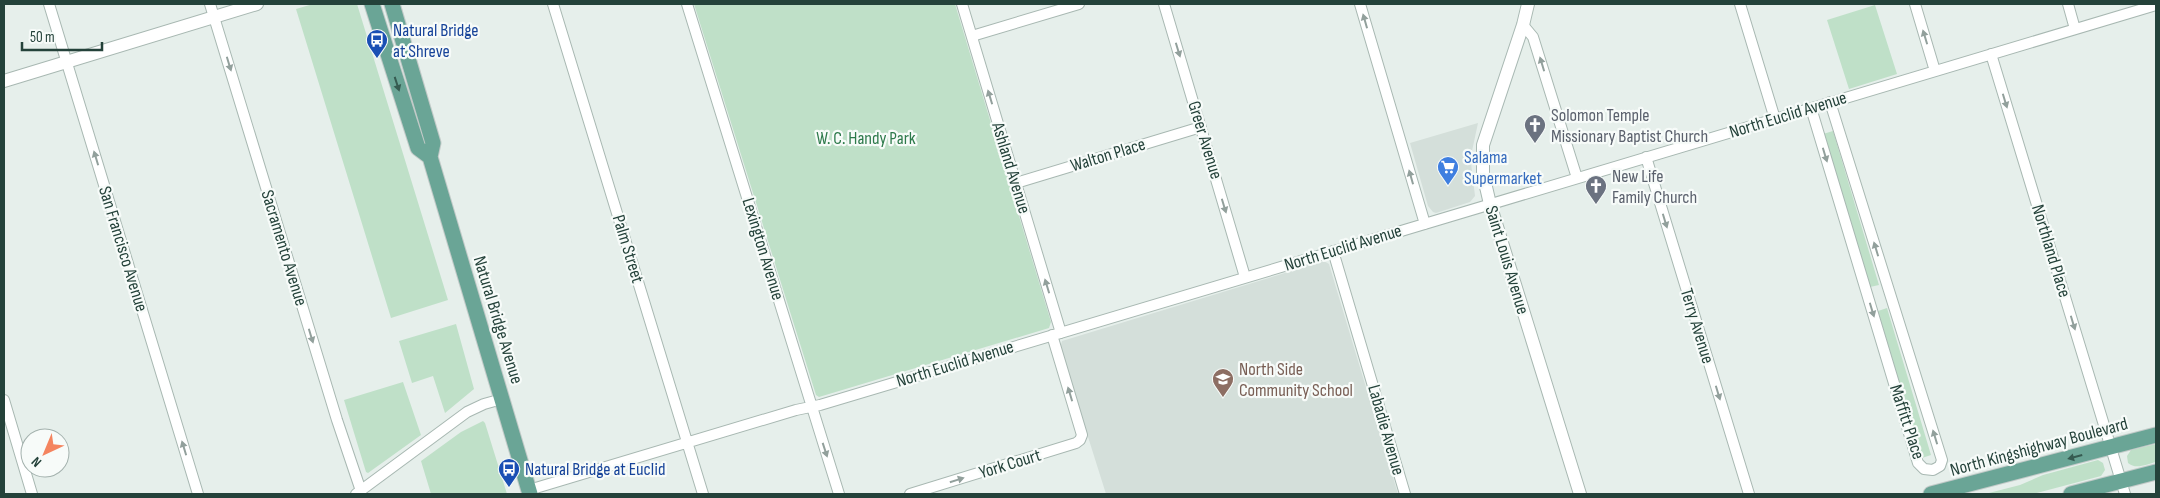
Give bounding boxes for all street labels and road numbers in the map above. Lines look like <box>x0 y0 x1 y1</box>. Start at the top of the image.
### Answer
street label: North Euclid Avenue <box>1727 87 1849 143</box>
street label: Greer Avenue <box>1183 98 1227 182</box>
street label: Ashland Avenue <box>987 119 1035 216</box>
street label: Walton Place <box>1068 134 1148 176</box>
street label: San Francisco Avenue <box>94 184 152 314</box>
street label: Sacramento Avenue <box>256 188 312 308</box>
street label: Lexington Avenue <box>737 195 789 303</box>
street label: Northland Place <box>2027 202 2075 300</box>
street label: Saint Louis Avenue <box>1481 203 1533 317</box>
street label: Palm Street <box>608 212 648 286</box>
street label: North Euclid Avenue <box>1282 220 1404 276</box>
street label: Natural Bridge Avenue <box>469 254 527 386</box>
street label: Terry Avenue <box>1676 286 1718 366</box>
street label: North Euclid Avenue <box>894 336 1016 392</box>
street label: Labadie Avenue <box>1363 382 1409 478</box>
street label: Maffitt Place <box>1885 382 1929 462</box>
street label: North Kingshighway Boulevard <box>1948 413 2130 481</box>
street label: York Court <box>977 445 1044 483</box>

